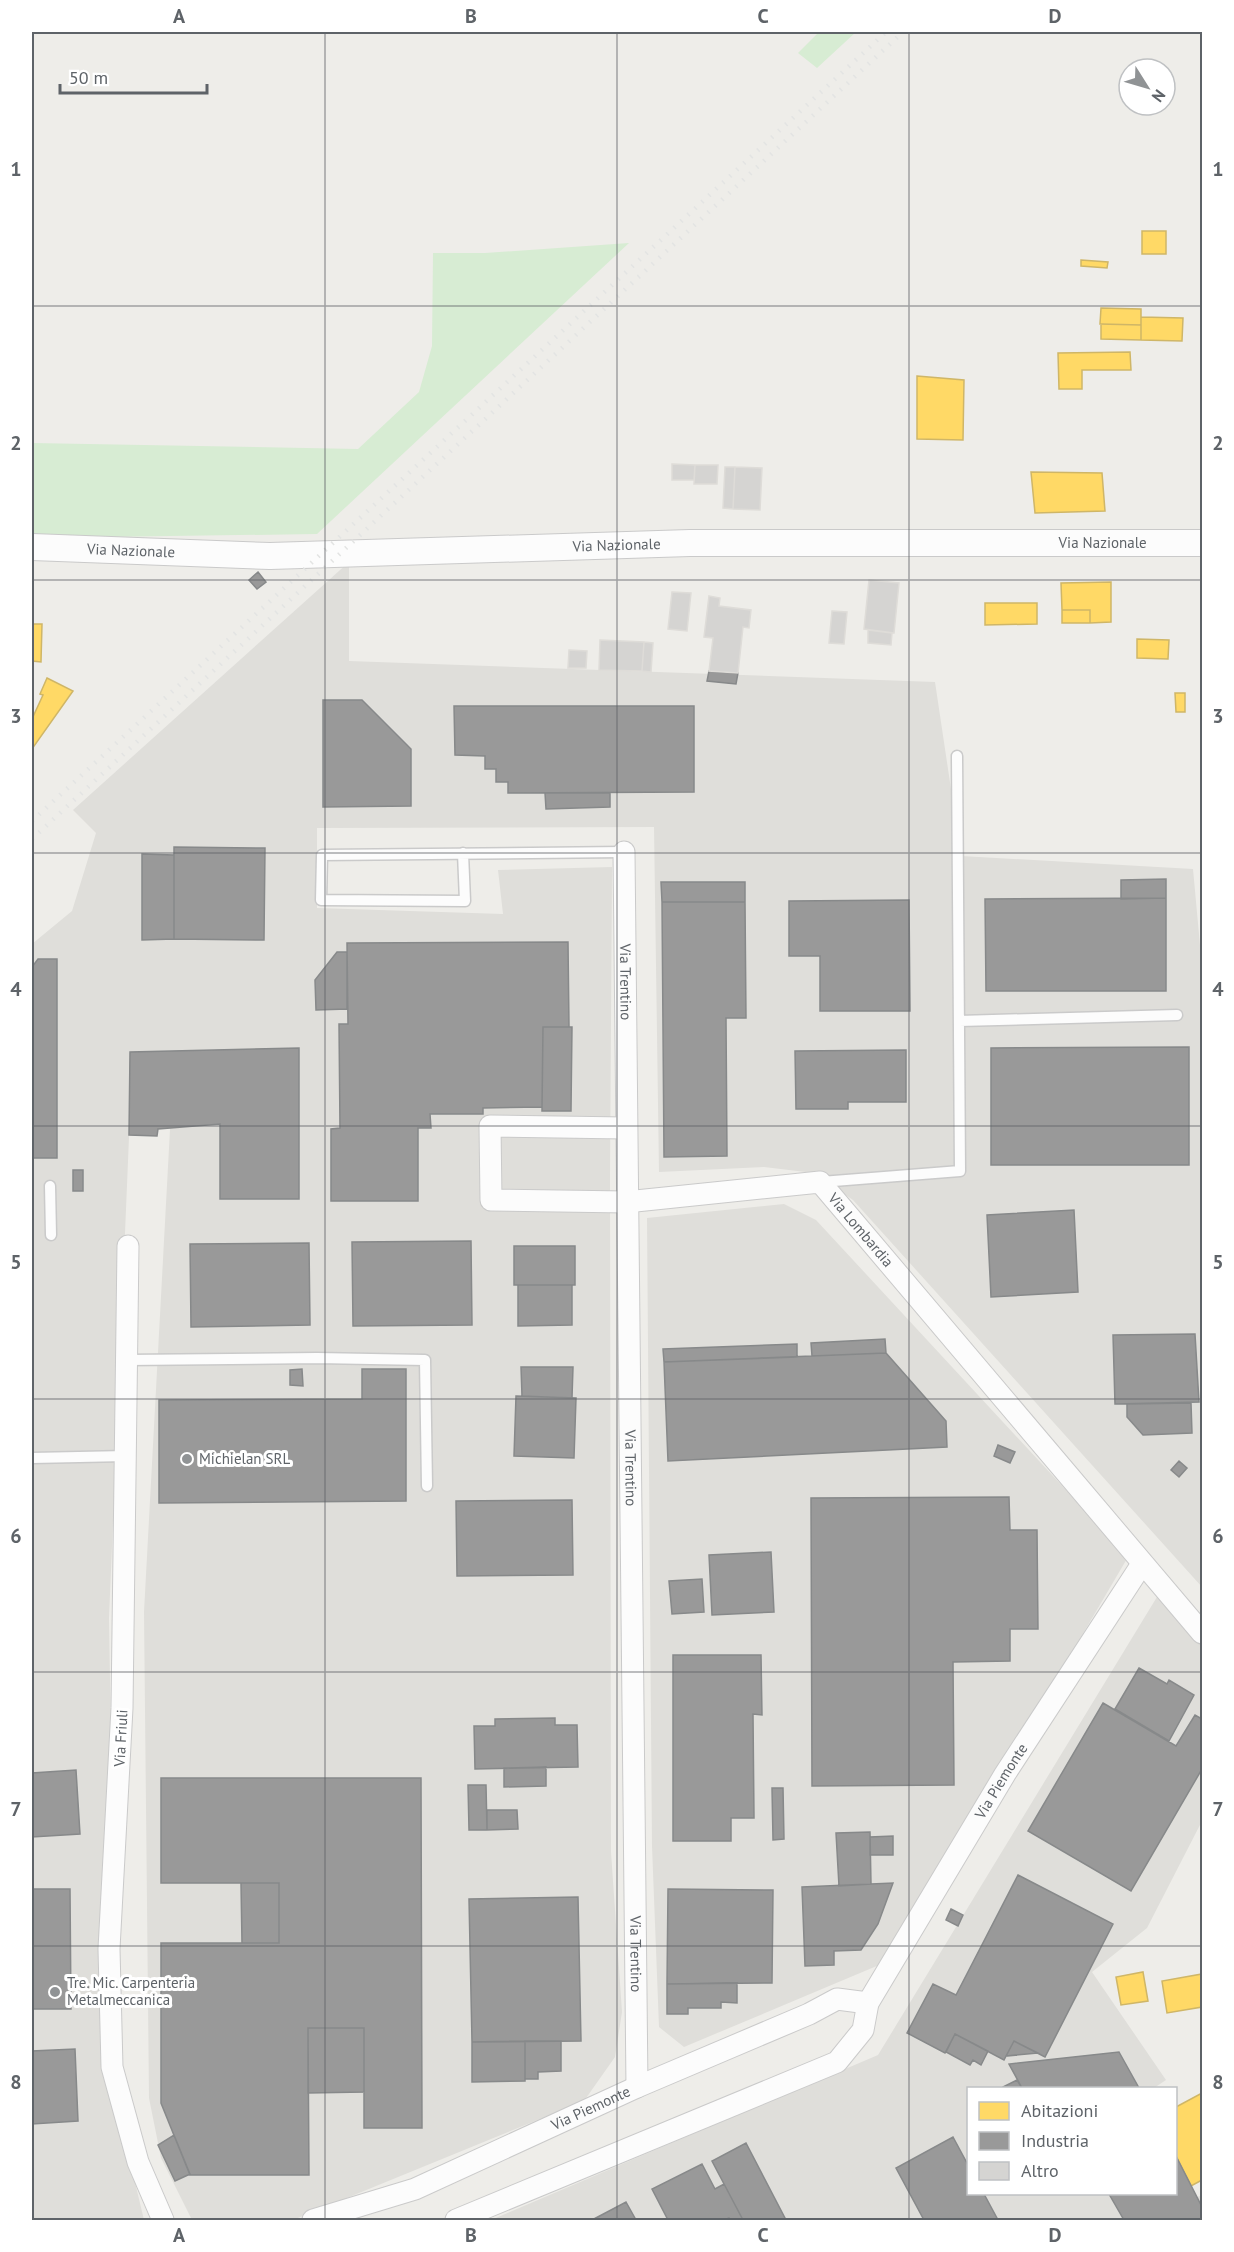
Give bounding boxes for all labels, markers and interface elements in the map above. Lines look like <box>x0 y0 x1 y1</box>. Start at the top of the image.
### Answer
text: A <box>173 3 186 29</box>
text: B <box>465 3 477 29</box>
text: C <box>757 3 769 29</box>
text: D <box>1049 3 1062 29</box>
scale bar <box>60 57 207 95</box>
north arrow <box>1117 57 1177 117</box>
text: 50 m <box>69 66 108 89</box>
text: N <box>1148 86 1170 106</box>
text: 1 <box>10 156 22 182</box>
text: 1 <box>1212 156 1224 182</box>
text: 2 <box>10 430 22 456</box>
text: 2 <box>1212 430 1224 456</box>
street label: Via Nazionale <box>1058 533 1147 552</box>
street label: Via Nazionale <box>571 534 661 556</box>
street label: Via Nazionale <box>86 539 175 561</box>
text: 3 <box>10 703 22 729</box>
text: 3 <box>1212 703 1224 729</box>
street label: Via Trentino <box>616 943 636 1020</box>
text: 4 <box>10 976 22 1002</box>
text: 4 <box>1212 976 1224 1002</box>
street label: Via Lombardia <box>824 1188 898 1271</box>
text: 5 <box>10 1249 22 1275</box>
text: 5 <box>1212 1249 1224 1275</box>
street label: Via Trentino <box>621 1429 641 1506</box>
place label: Michielan SRL <box>199 1449 290 1468</box>
marker: Michielan SRL <box>180 1452 194 1466</box>
text: 6 <box>10 1523 22 1549</box>
text: 6 <box>1212 1523 1224 1549</box>
street label: Via Friuli <box>109 1709 131 1768</box>
street label: Via Piemonte <box>970 1740 1031 1823</box>
text: 7 <box>10 1796 22 1822</box>
text: 7 <box>1212 1796 1224 1822</box>
street label: Via Trentino <box>626 1915 646 1992</box>
place label: Tre. Mic. Carpenteria Metalmeccanica <box>67 1973 195 2009</box>
marker: Tre. Mic. Carpenteria Metalmeccanica <box>48 1985 62 1999</box>
text: 8 <box>10 2069 22 2095</box>
text: 8 <box>1212 2069 1224 2095</box>
street label: Via Piemonte <box>547 2081 633 2135</box>
legend <box>967 2087 1177 2195</box>
text: Abitazioni <box>1021 2099 1098 2122</box>
text: Industria <box>1021 2129 1089 2152</box>
text: Altro <box>1021 2159 1059 2182</box>
text: A <box>173 2222 186 2248</box>
text: B <box>465 2222 477 2248</box>
text: C <box>757 2222 769 2248</box>
text: D <box>1049 2222 1062 2248</box>

